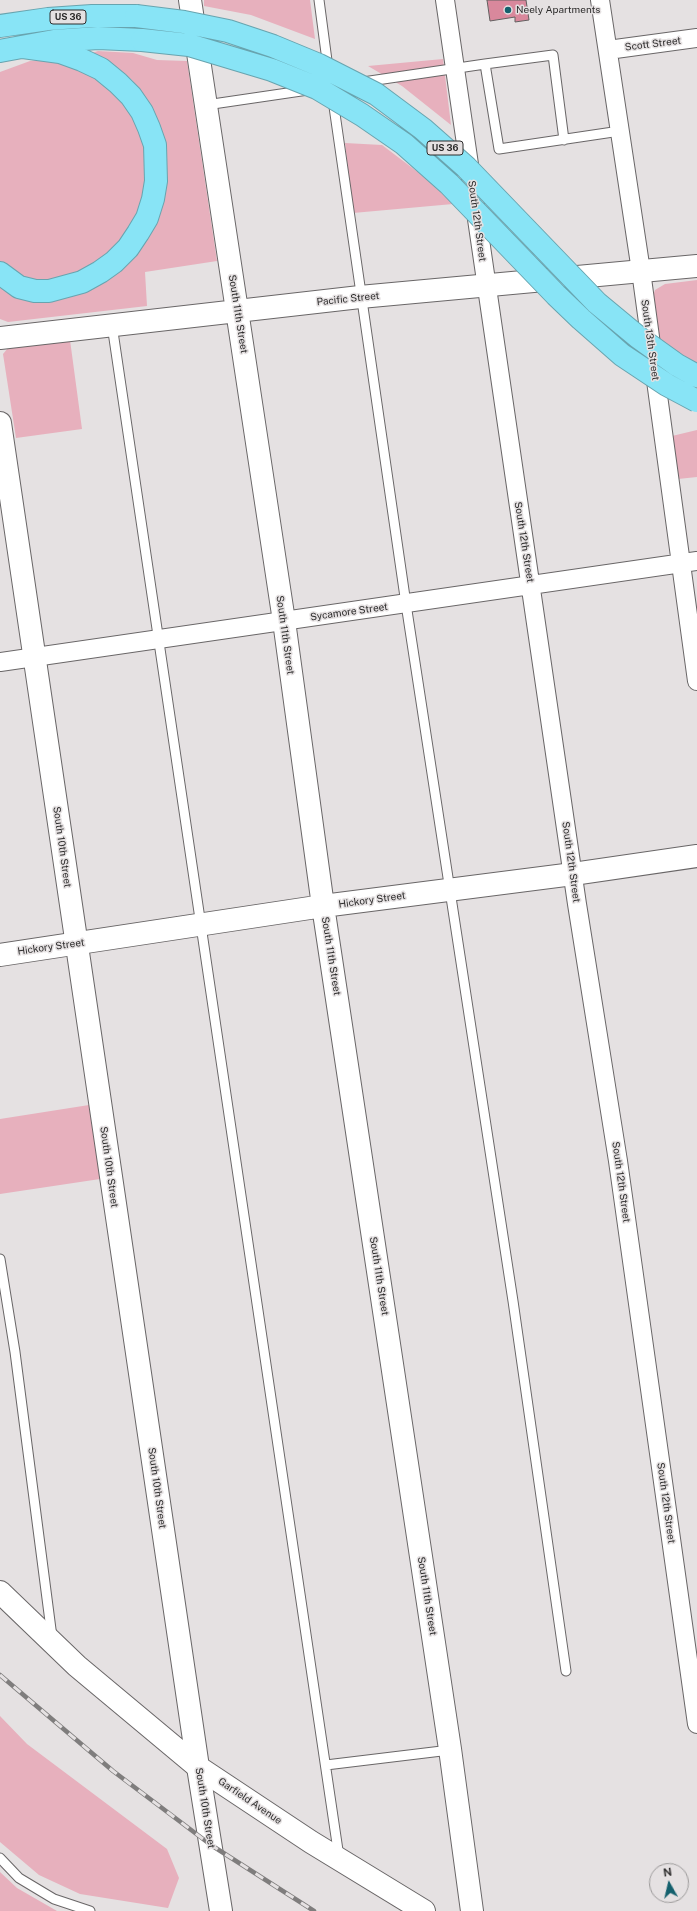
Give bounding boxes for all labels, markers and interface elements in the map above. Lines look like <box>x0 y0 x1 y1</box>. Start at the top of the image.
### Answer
place label: Neely Apartments <box>516 4 600 16</box>
marker: Neely Apartments <box>503 5 513 15</box>
road number: US 36 <box>50 10 86 24</box>
street label: Scott Street <box>624 35 682 53</box>
road number: US 36 <box>427 141 463 155</box>
street label: South 12th Street <box>465 180 489 262</box>
street label: South 11th Street <box>226 274 250 354</box>
street label: Pacific Street <box>316 290 380 308</box>
street label: South 13th Street <box>638 299 662 381</box>
street label: South 12th Street <box>512 501 536 583</box>
street label: South 11th Street <box>274 595 296 675</box>
street label: Sycamore Street <box>309 601 389 623</box>
street label: South 10th Street <box>50 806 74 888</box>
street label: South 12th Street <box>559 821 583 903</box>
street label: Hickory Street <box>338 889 406 911</box>
street label: South 11th Street <box>319 916 343 996</box>
street label: Hickory Street <box>17 936 85 958</box>
street label: South 10th Street <box>97 1126 121 1208</box>
street label: South 12th Street <box>609 1141 633 1223</box>
street label: South 11th Street <box>367 1236 391 1316</box>
street label: South 10th Street <box>145 1447 169 1529</box>
street label: South 12th Street <box>654 1462 678 1544</box>
street label: South 11th Street <box>415 1556 439 1636</box>
street label: South 10th Street <box>193 1767 217 1849</box>
street label: Garfield Avenue <box>216 1775 284 1827</box>
north arrow <box>649 1863 689 1903</box>
text: N <box>662 1866 673 1879</box>

